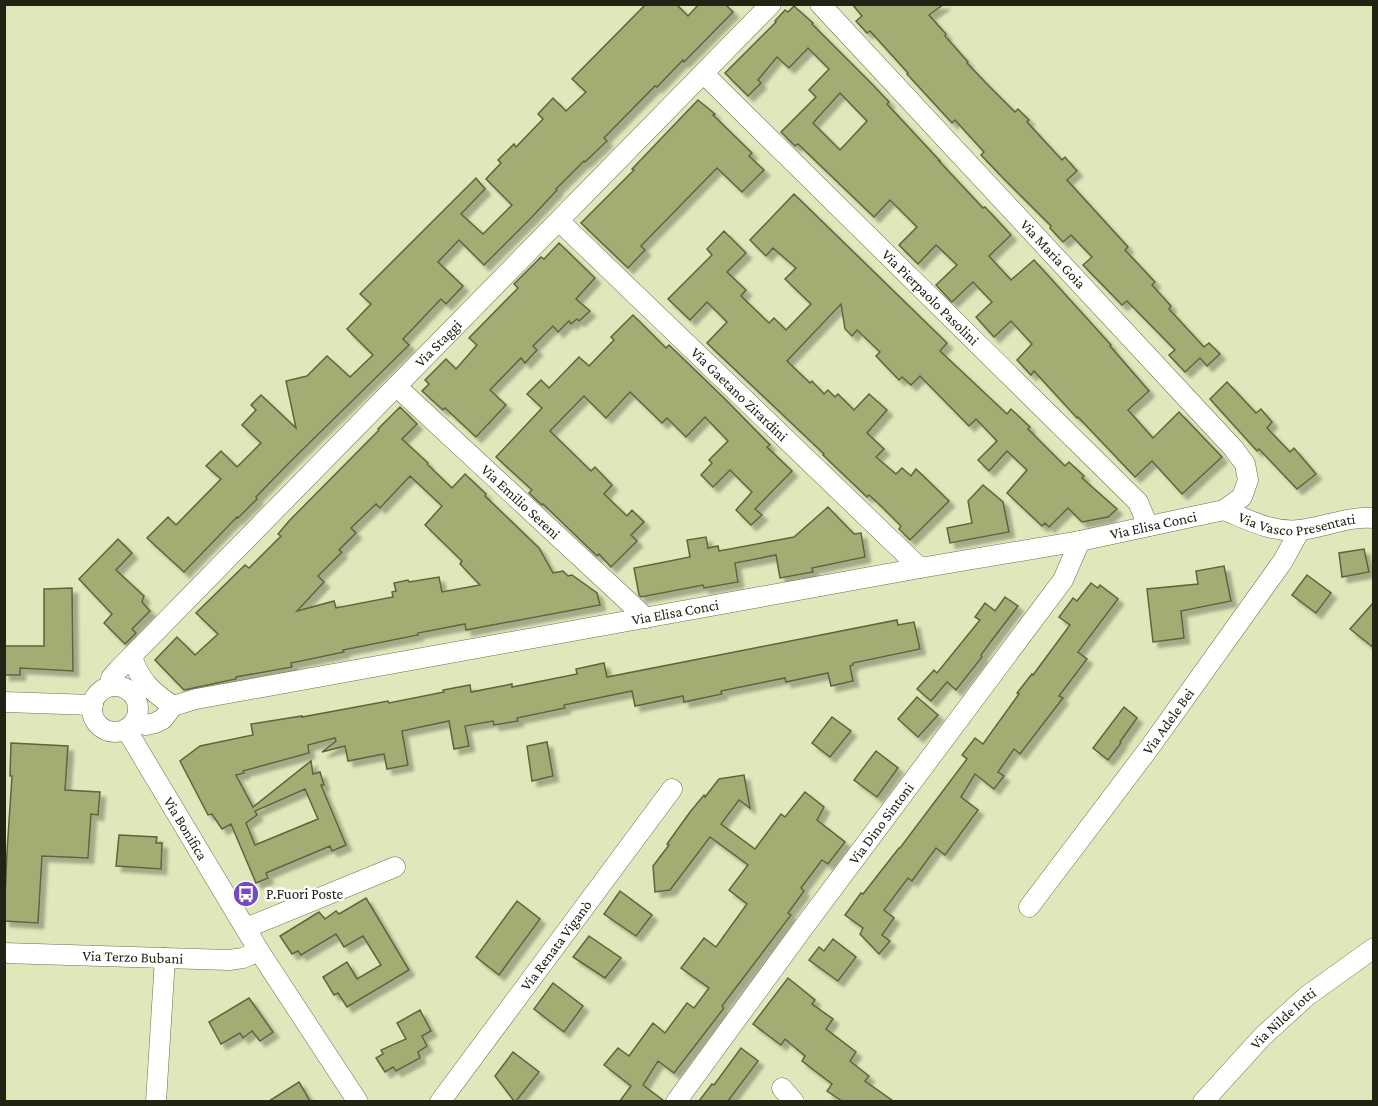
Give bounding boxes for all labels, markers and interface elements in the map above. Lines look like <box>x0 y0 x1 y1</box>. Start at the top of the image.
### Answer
street label: Via Maria Goia <box>1017 216 1089 292</box>
street label: Via Pierpaolo Pasolini <box>879 246 982 348</box>
street label: Via Staggi <box>412 317 465 370</box>
street label: Via Gaetano Zirardini <box>688 344 791 444</box>
street label: Via Emilio Sereni <box>478 461 563 542</box>
street label: Via Elisa Conci <box>1109 508 1198 542</box>
street label: Via Vasco Presentati <box>1236 509 1356 539</box>
street label: Via Elisa Conci <box>630 597 720 628</box>
street label: Via Adele Bei <box>1139 685 1197 758</box>
street label: Via Dino Sintoni <box>846 779 917 867</box>
street label: Via Bonifica <box>161 794 211 863</box>
bus stop icon: P.Fuori Poste <box>231 879 261 909</box>
place label: P.Fuori Poste <box>266 886 344 902</box>
street label: Via Renata Viganò <box>517 897 595 994</box>
street label: Via Terzo Bubani <box>82 947 184 967</box>
street label: Via Nilde Iotti <box>1247 984 1319 1052</box>

